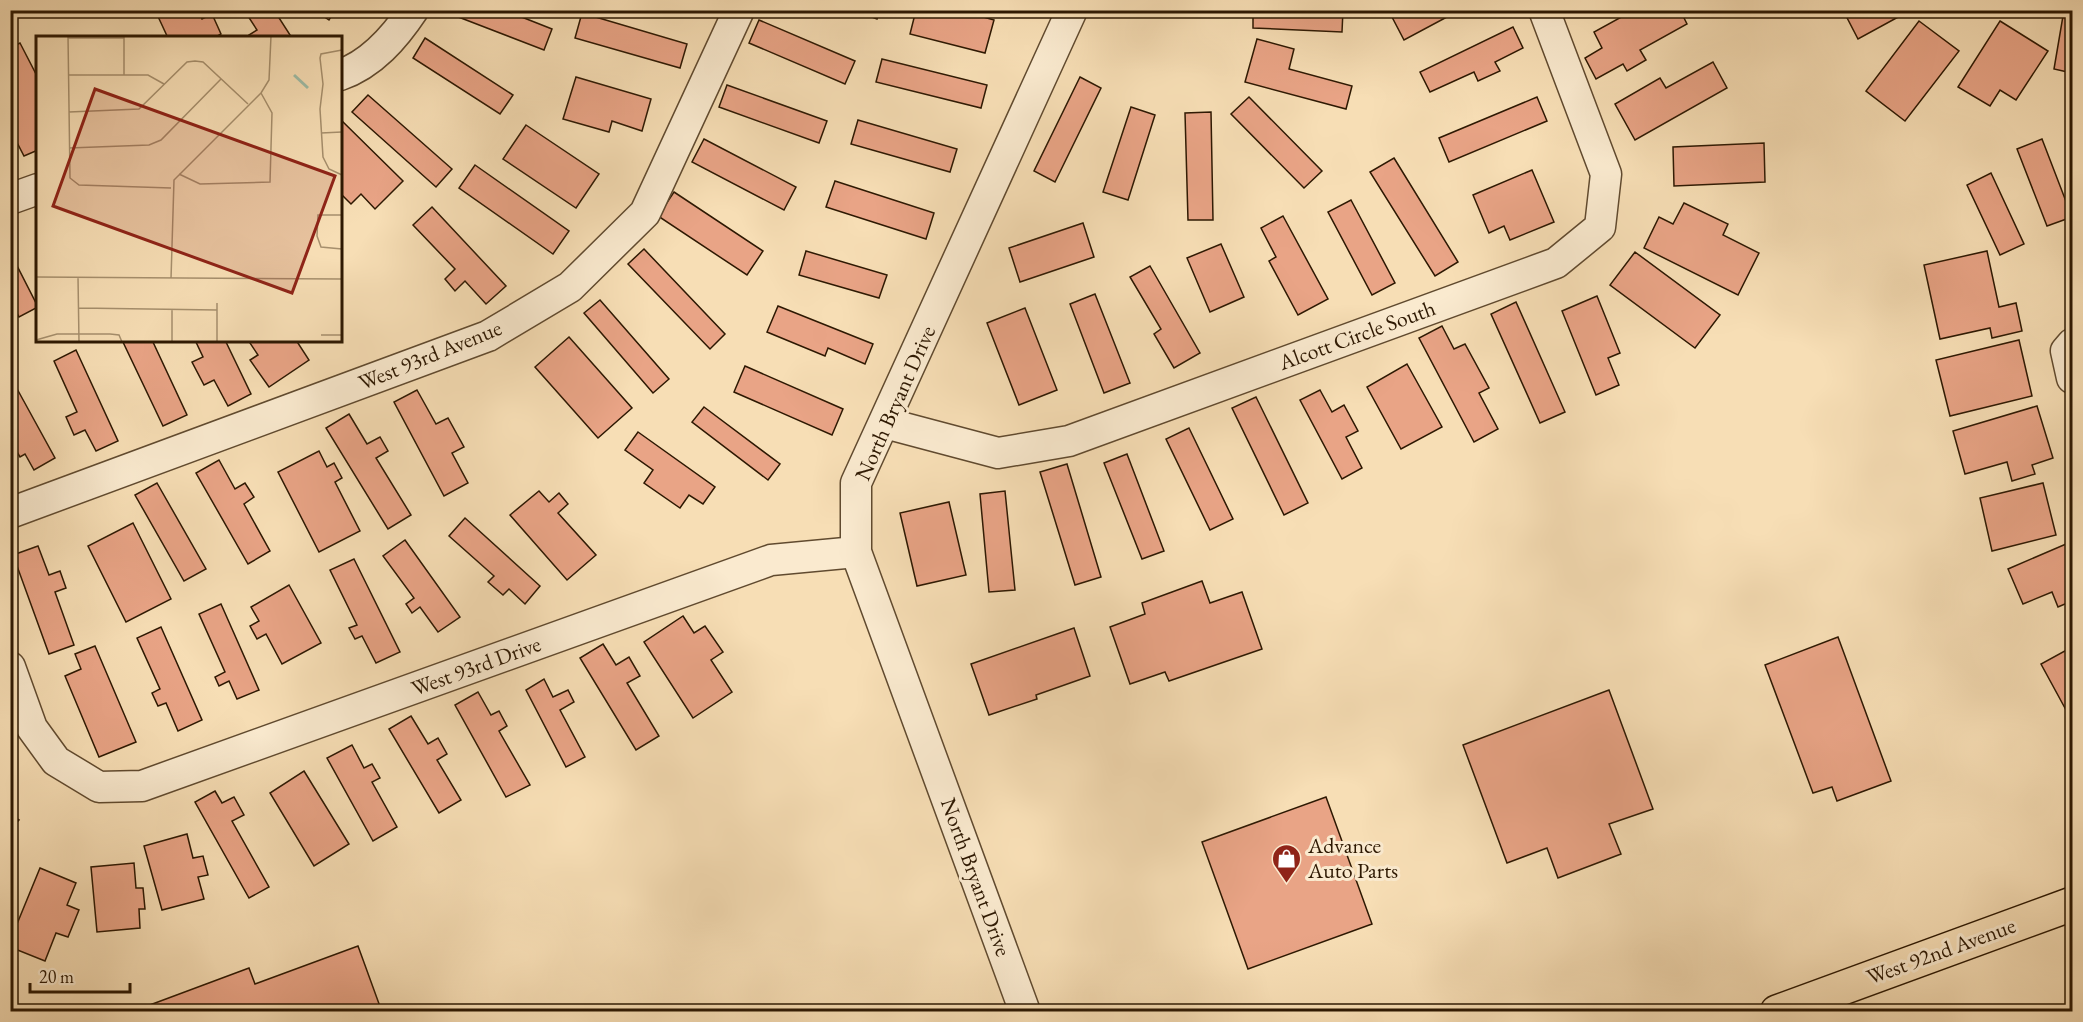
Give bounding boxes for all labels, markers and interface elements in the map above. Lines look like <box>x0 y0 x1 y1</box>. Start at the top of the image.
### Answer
inset map <box>36 36 342 342</box>
street label: Alcott Circle South <box>1274 293 1439 377</box>
street label: West 93rd Avenue <box>354 313 506 397</box>
street label: North Bryant Drive <box>848 321 942 485</box>
street label: West 93rd Drive <box>407 629 545 703</box>
street label: North Bryant Drive <box>934 794 1018 961</box>
place label: Advance Auto Parts <box>1307 831 1398 885</box>
shop icon: Advance Auto Parts <box>1271 842 1303 884</box>
street label: West 92nd Avenue <box>1863 910 2020 991</box>
scale bar <box>30 956 130 994</box>
text: 20 m <box>39 965 74 988</box>

